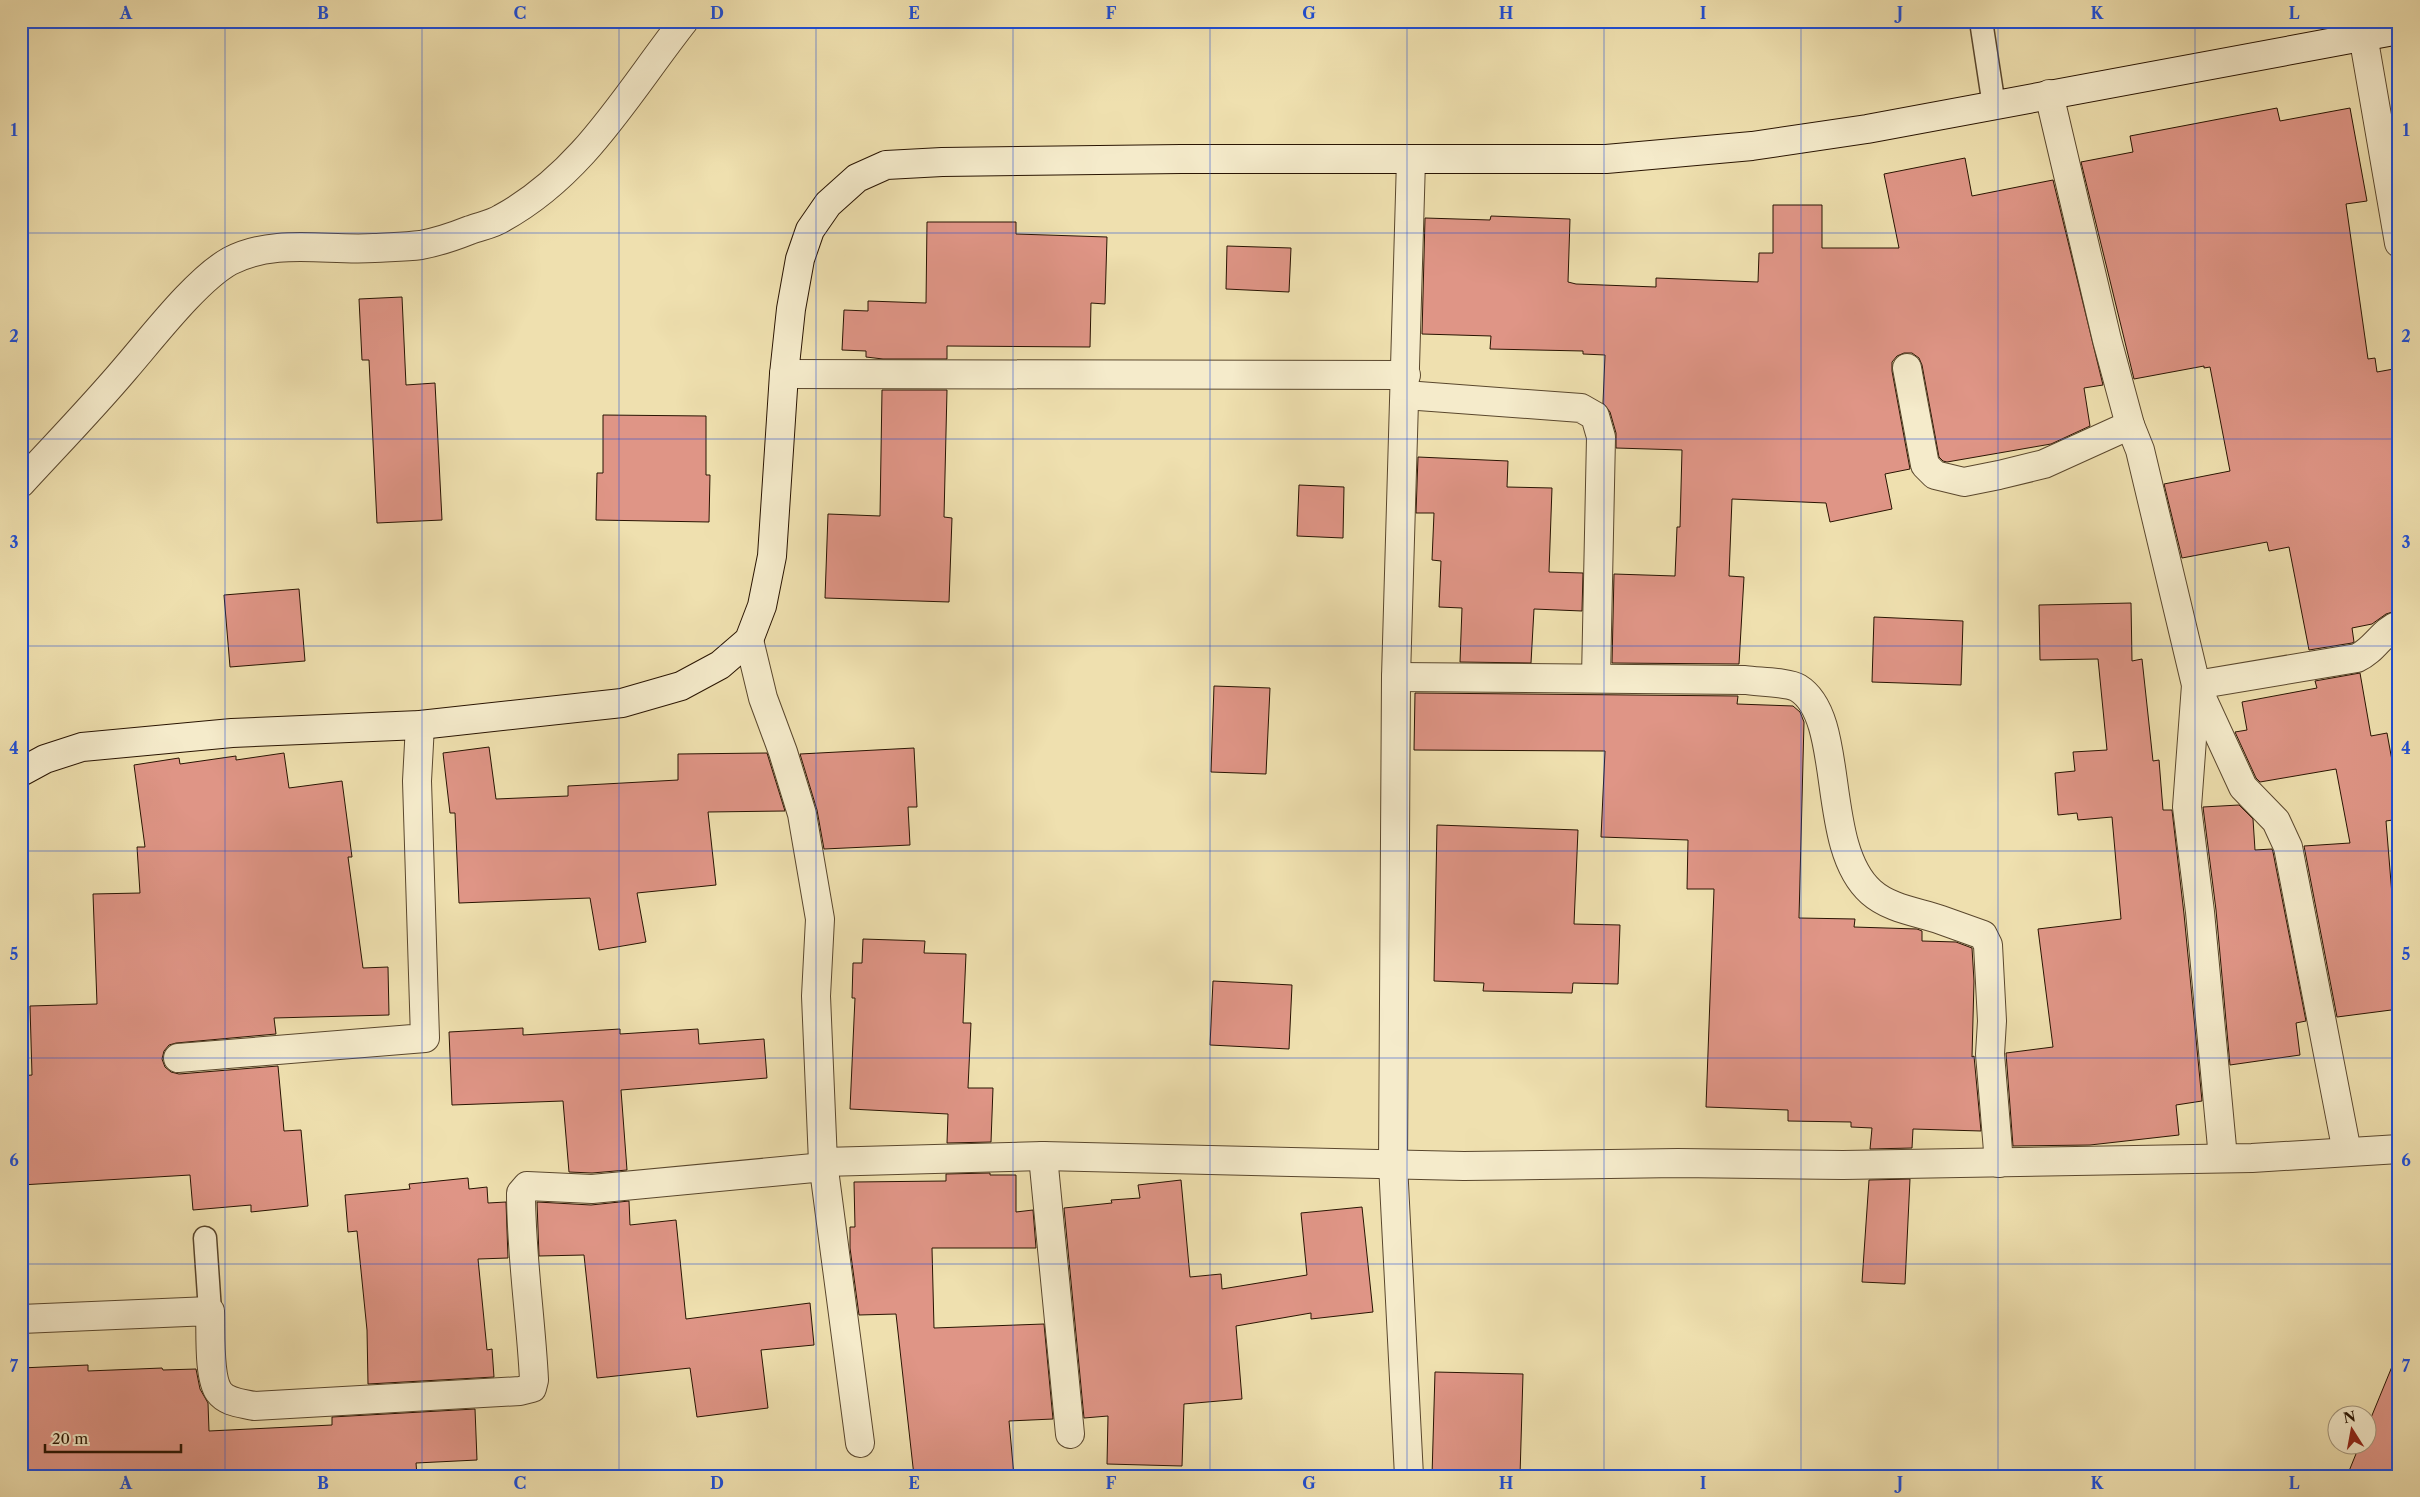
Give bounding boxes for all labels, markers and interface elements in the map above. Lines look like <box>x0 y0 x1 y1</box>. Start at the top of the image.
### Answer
text: A <box>119 3 133 23</box>
text: B <box>317 3 329 23</box>
text: C <box>514 3 526 23</box>
text: D <box>710 3 724 23</box>
text: E <box>908 3 920 23</box>
text: F <box>1106 3 1117 23</box>
text: G <box>1302 3 1316 23</box>
text: H <box>1499 3 1513 23</box>
text: I <box>1700 3 1707 23</box>
text: J <box>1894 3 1903 23</box>
text: K <box>2091 3 2105 23</box>
text: L <box>2288 3 2300 23</box>
text: 1 <box>10 120 18 140</box>
text: 1 <box>2402 120 2410 140</box>
text: 2 <box>9 326 19 346</box>
text: 2 <box>2401 326 2411 346</box>
text: 3 <box>9 532 19 552</box>
text: 3 <box>2401 532 2411 552</box>
text: 4 <box>9 738 19 758</box>
text: 4 <box>2401 738 2411 758</box>
text: 5 <box>10 944 19 964</box>
text: 5 <box>2402 944 2411 964</box>
text: 6 <box>9 1150 19 1170</box>
text: 6 <box>2401 1150 2411 1170</box>
text: 7 <box>10 1356 19 1376</box>
text: 7 <box>2402 1356 2411 1376</box>
north arrow <box>2328 1404 2378 1454</box>
text: N <box>2342 1407 2357 1427</box>
scale bar <box>45 1422 181 1454</box>
text: 20 m <box>52 1429 88 1448</box>
text: A <box>119 1473 133 1493</box>
text: B <box>317 1473 329 1493</box>
text: C <box>514 1473 526 1493</box>
text: D <box>710 1473 724 1493</box>
text: E <box>908 1473 920 1493</box>
text: F <box>1106 1473 1117 1493</box>
text: G <box>1302 1473 1316 1493</box>
text: H <box>1499 1473 1513 1493</box>
text: I <box>1700 1473 1707 1493</box>
text: J <box>1894 1473 1903 1493</box>
text: K <box>2091 1473 2105 1493</box>
text: L <box>2288 1473 2300 1493</box>

